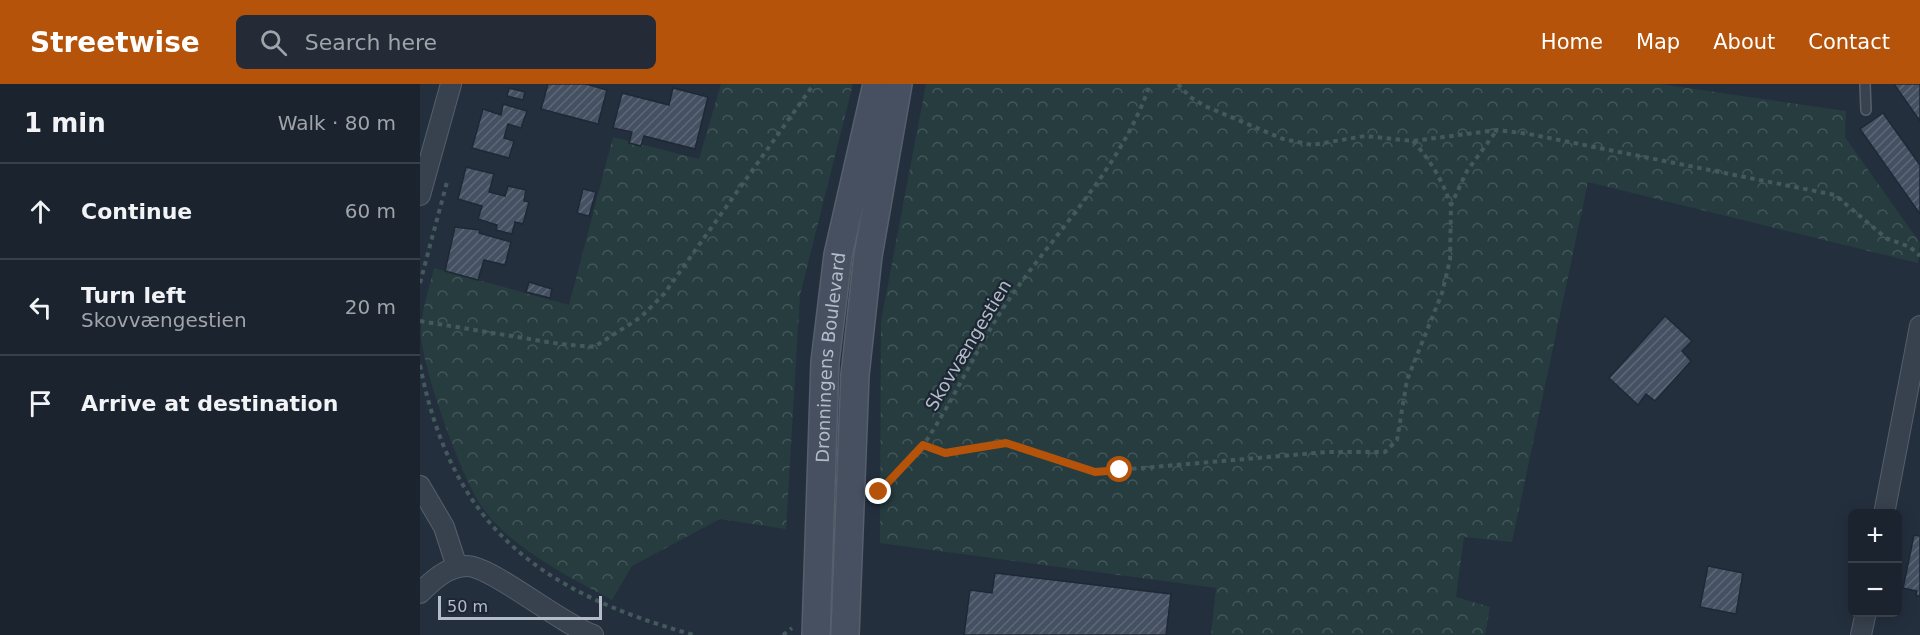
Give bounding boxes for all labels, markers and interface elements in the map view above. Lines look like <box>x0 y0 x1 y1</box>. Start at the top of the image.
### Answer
search box <box>236 15 656 69</box>
text: Streetwise <box>30 26 200 59</box>
icon: search <box>257 26 290 59</box>
text: Search here <box>305 30 437 55</box>
text: Home <box>1541 30 1603 54</box>
text: Map <box>1636 30 1680 54</box>
text: About <box>1713 30 1775 54</box>
text: Contact <box>1808 30 1890 54</box>
text: 1 min <box>24 108 106 138</box>
text: Walk · 80 m <box>278 111 396 135</box>
icon: ahead <box>24 195 57 228</box>
text: Continue <box>81 199 192 224</box>
text: 60 m <box>345 199 396 223</box>
street label: Dronningens Boulevard <box>811 251 849 463</box>
street label: Skovvængestien <box>921 276 1015 414</box>
text: Turn left <box>81 283 186 308</box>
icon: left <box>24 291 57 324</box>
text: 20 m <box>345 295 396 319</box>
text: Skovvængestien <box>81 308 247 332</box>
icon: arrive <box>24 387 57 420</box>
text: Arrive at destination <box>81 391 338 416</box>
route start <box>1106 456 1132 482</box>
route end <box>865 478 891 504</box>
map controls <box>1848 509 1902 617</box>
button: + <box>1848 509 1902 563</box>
button: − <box>1848 563 1902 617</box>
scale bar <box>438 593 602 620</box>
text: 50 m <box>447 597 488 616</box>

